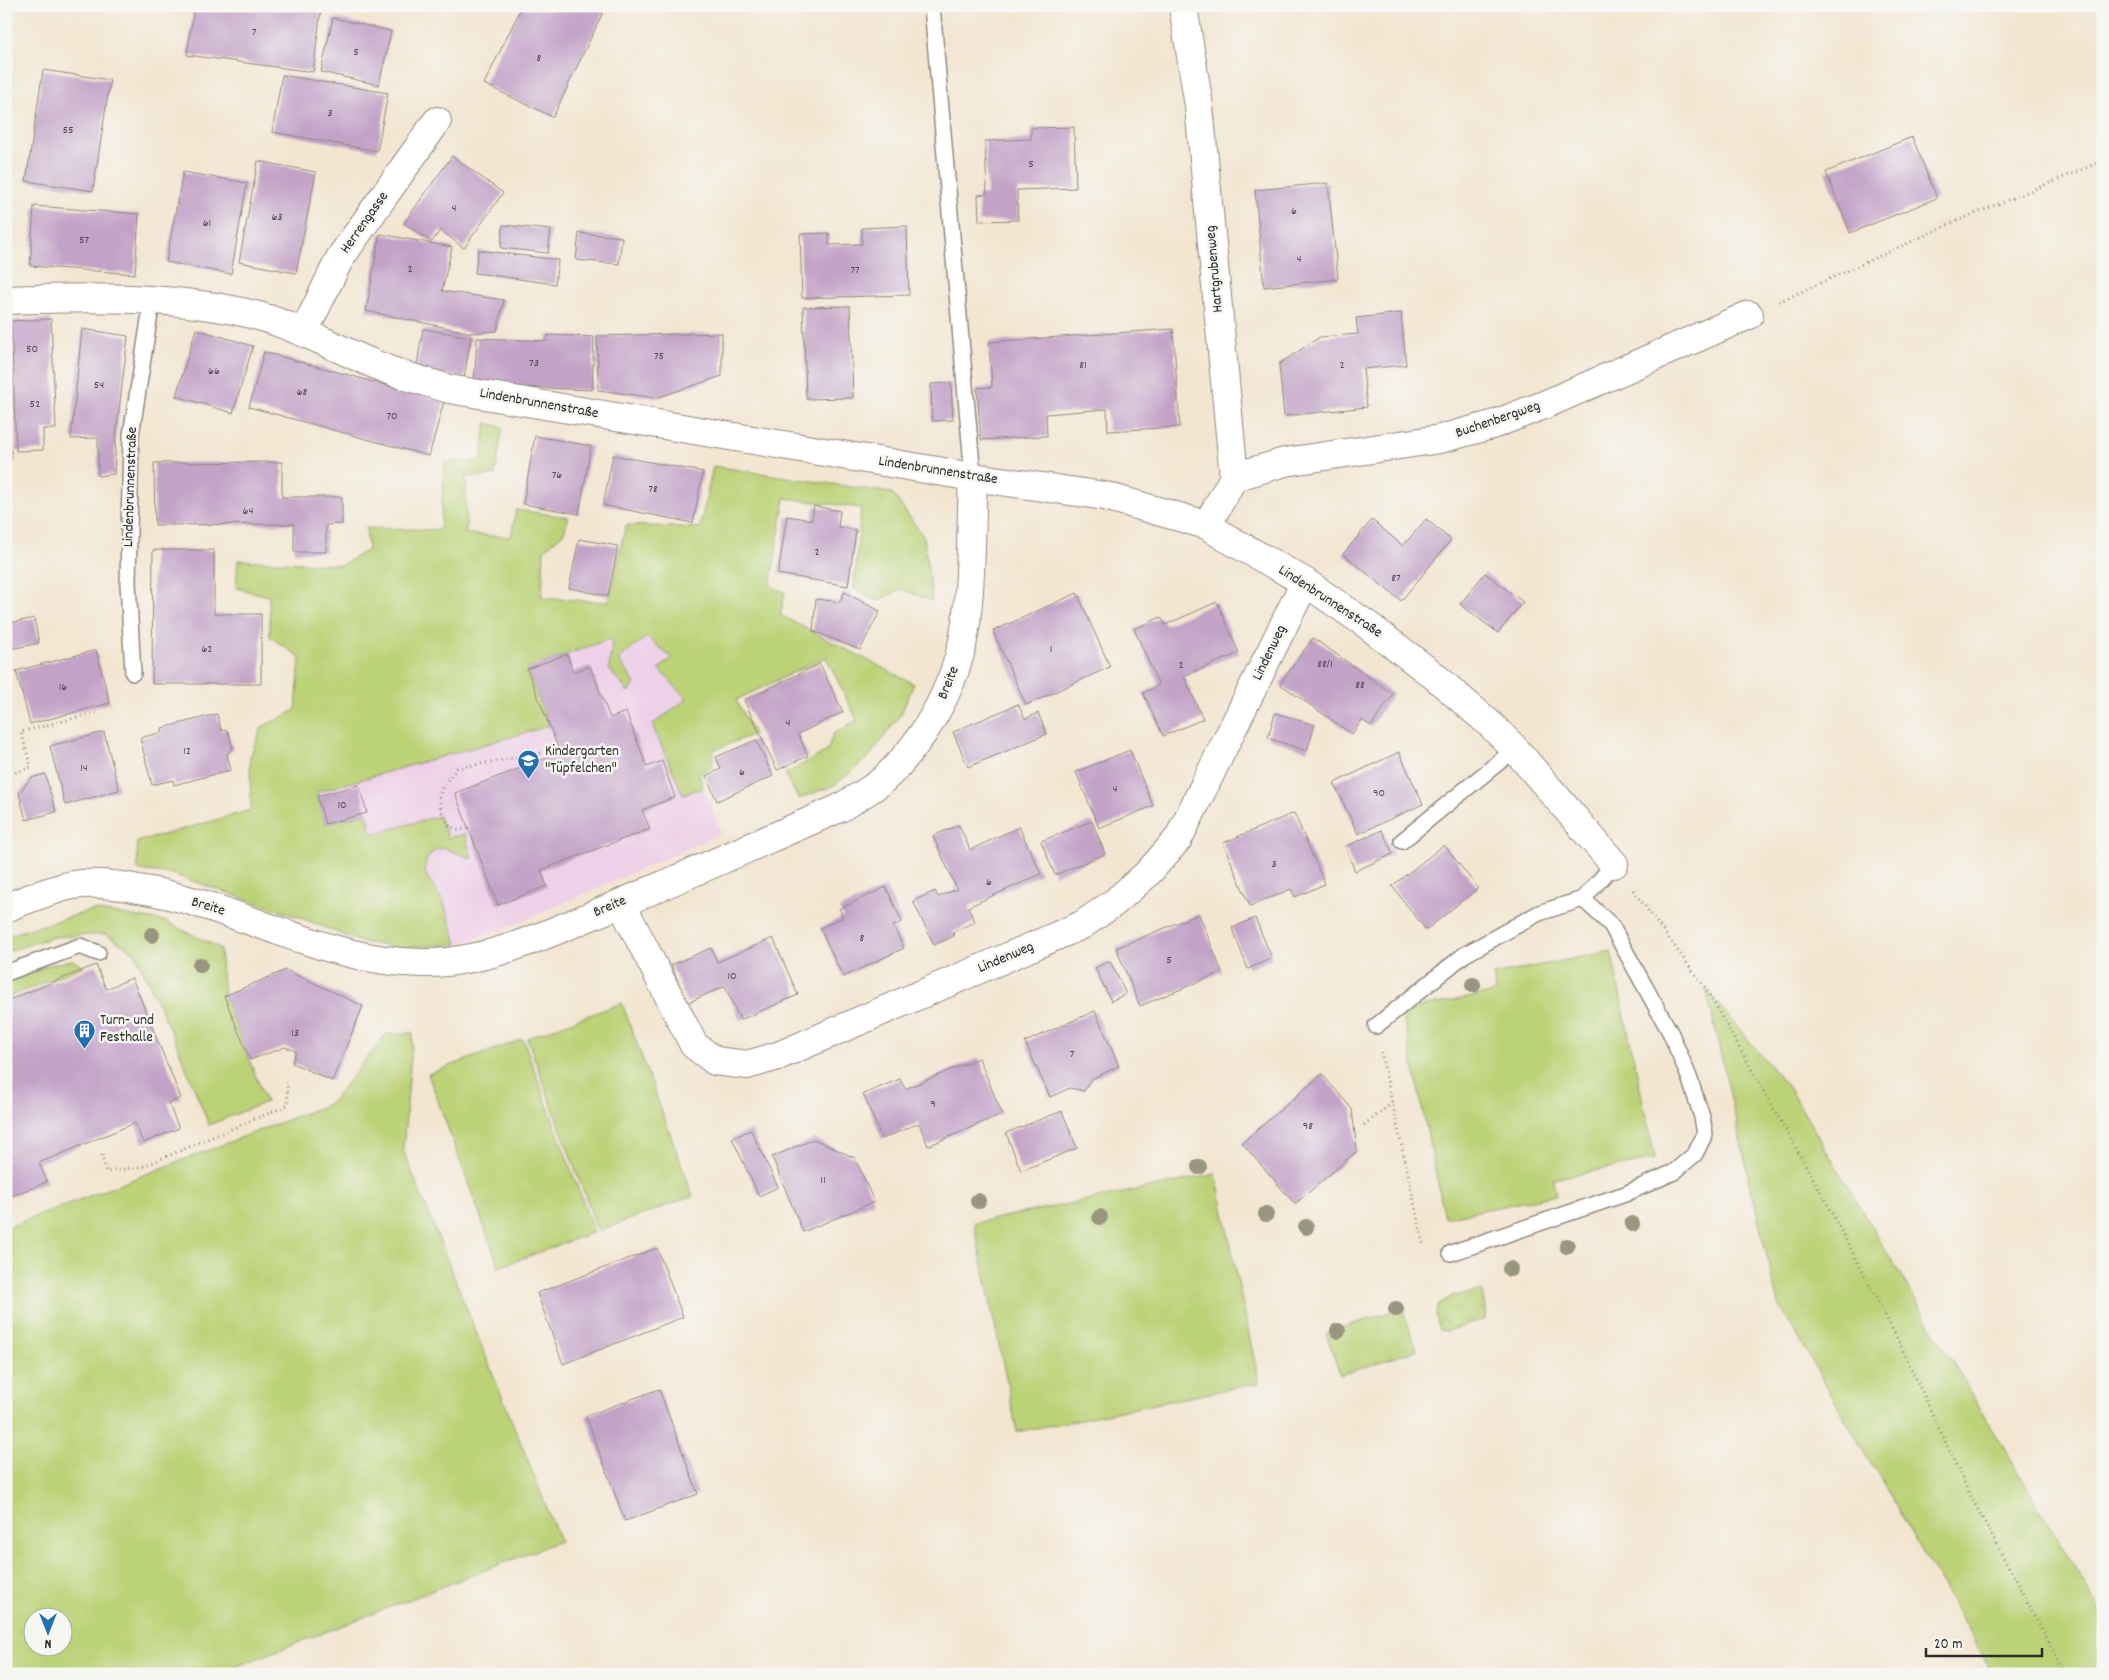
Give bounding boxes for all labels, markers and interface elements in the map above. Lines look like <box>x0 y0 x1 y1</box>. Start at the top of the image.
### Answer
house number: 7 <box>252 24 257 41</box>
house number: 5 <box>353 44 359 61</box>
house number: 8 <box>537 50 542 67</box>
house number: 3 <box>327 105 333 122</box>
house number: 55 <box>62 122 74 139</box>
house number: 5 <box>1028 156 1034 173</box>
street label: Herrengasse <box>335 187 395 259</box>
house number: 4 <box>452 200 457 217</box>
house number: 6 <box>1291 203 1297 220</box>
house number: 63 <box>271 209 283 226</box>
house number: 61 <box>203 215 211 232</box>
street label: Hartgrubenweg <box>1200 225 1230 313</box>
house number: 57 <box>79 232 89 249</box>
house number: 4 <box>1297 251 1302 268</box>
house number: 2 <box>407 261 413 278</box>
house number: 77 <box>850 262 860 279</box>
house number: 50 <box>26 341 38 358</box>
house number: 75 <box>654 348 664 365</box>
house number: 73 <box>529 355 539 372</box>
house number: 81 <box>1079 357 1087 374</box>
house number: 2 <box>1339 357 1345 374</box>
house number: 66 <box>208 363 220 380</box>
house number: 54 <box>94 377 104 394</box>
street label: Lindenbrunnenstraße <box>478 383 601 425</box>
house number: 68 <box>297 384 308 401</box>
street label: Buchenbergweg <box>1453 395 1543 445</box>
house number: 52 <box>30 396 40 413</box>
house number: 70 <box>386 408 398 425</box>
street label: Lindenbrunnenstraße <box>118 426 144 548</box>
street label: Lindenbrunnenstraße <box>877 451 1000 491</box>
house number: 76 <box>552 467 562 484</box>
house number: 78 <box>648 481 658 498</box>
house number: 64 <box>243 503 253 520</box>
house number: 2 <box>814 544 820 561</box>
street label: Lindenbrunnenstraße <box>1273 560 1387 644</box>
house number: 87 <box>1391 570 1401 587</box>
street label: Lindenweg <box>1247 622 1293 684</box>
house number: 62 <box>201 641 213 658</box>
house number: 1 <box>1050 641 1052 658</box>
house number: 88/1 <box>1317 656 1333 673</box>
house number: 2 <box>1178 657 1184 674</box>
street label: Breite <box>932 663 966 703</box>
house number: 88 <box>1355 677 1365 694</box>
house number: 16 <box>59 679 67 696</box>
house number: 4 <box>786 715 791 732</box>
place label: Kindergarten "Tüpfelchen" <box>545 741 619 780</box>
house number: 12 <box>183 743 191 760</box>
school or university icon: Kindergarten "Tüpfelchen" <box>517 749 541 780</box>
house number: 14 <box>80 760 88 777</box>
house number: 6 <box>739 764 745 781</box>
house number: 4 <box>1113 781 1118 798</box>
house number: 90 <box>1373 785 1385 802</box>
house number: 10 <box>337 797 347 814</box>
house number: 3 <box>1271 856 1277 873</box>
house number: 6 <box>986 874 992 891</box>
street label: Breite <box>590 890 630 924</box>
street label: Breite <box>188 891 228 923</box>
house number: 8 <box>860 930 865 947</box>
street label: Lindenweg <box>974 936 1038 980</box>
house number: 5 <box>1166 952 1172 969</box>
house number: 10 <box>727 968 737 985</box>
place label: Turn- und Festhalle <box>100 1010 154 1049</box>
building icon: Turn- und Festhalle <box>72 1018 96 1049</box>
house number: 13 <box>291 1025 299 1042</box>
house number: 7 <box>1070 1046 1075 1063</box>
house number: 9 <box>930 1096 936 1113</box>
house number: 98 <box>1303 1118 1313 1135</box>
house number: 11 <box>820 1172 826 1189</box>
north arrow <box>22 1608 72 1658</box>
scale bar <box>1926 1625 2043 1657</box>
text: N <box>44 1633 51 1653</box>
text: 20 m <box>1934 1634 1962 1656</box>

